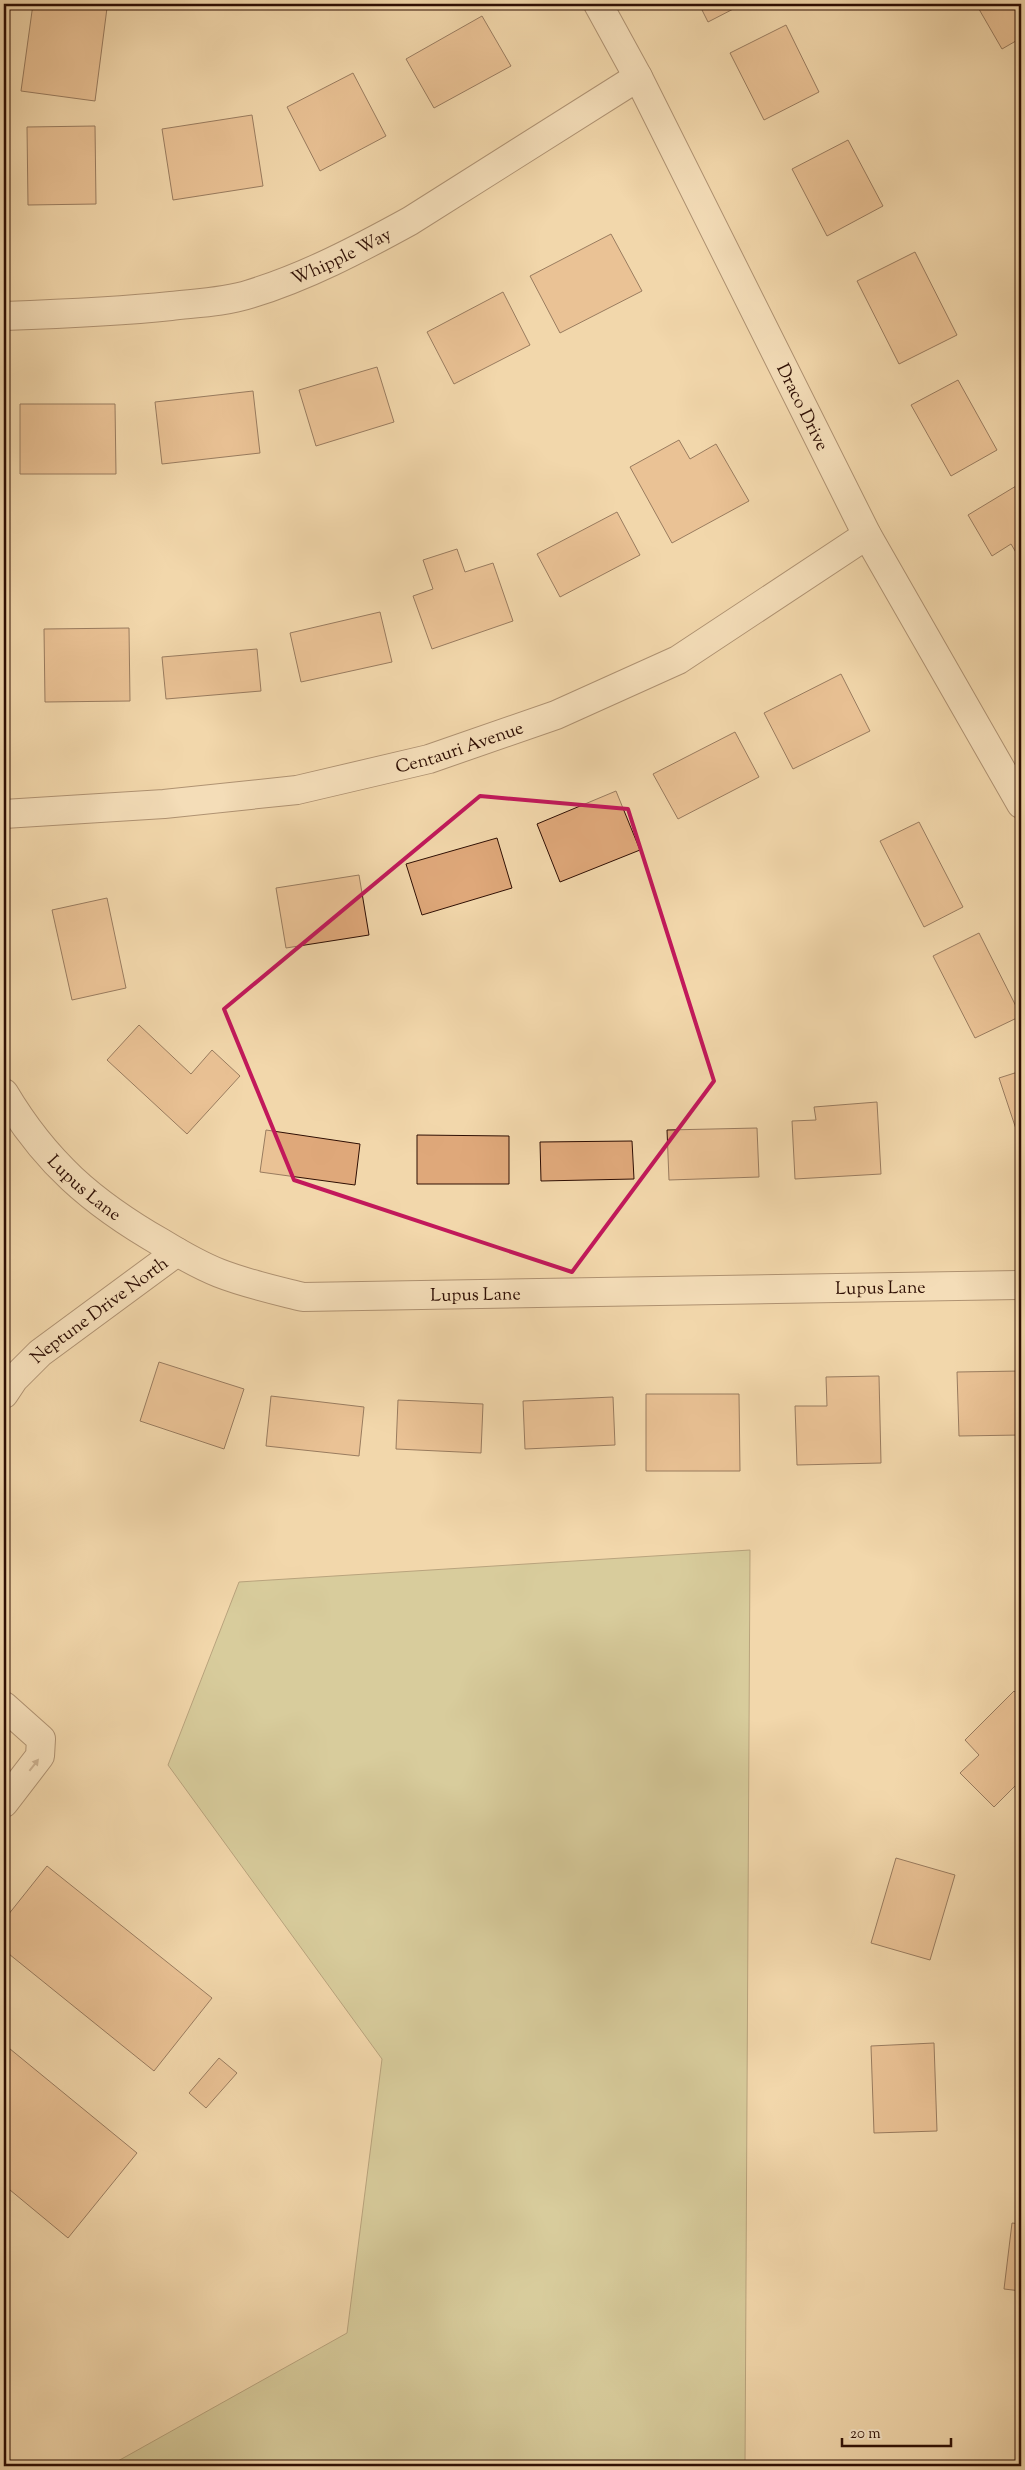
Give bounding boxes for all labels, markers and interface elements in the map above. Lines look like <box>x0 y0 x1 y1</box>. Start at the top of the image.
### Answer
street label: Whipple Way <box>288 222 397 293</box>
street label: Draco Drive <box>768 360 834 456</box>
street label: Centauri Avenue <box>393 716 527 781</box>
street label: Lupus Lane <box>40 1150 126 1229</box>
street label: Neptune Drive North <box>25 1251 175 1371</box>
street label: Lupus Lane <box>835 1276 926 1303</box>
street label: Lupus Lane <box>430 1282 521 1310</box>
one-way arrow <box>28 1759 39 1772</box>
scale bar <box>842 2415 951 2447</box>
text: 20 m <box>850 2424 881 2445</box>

